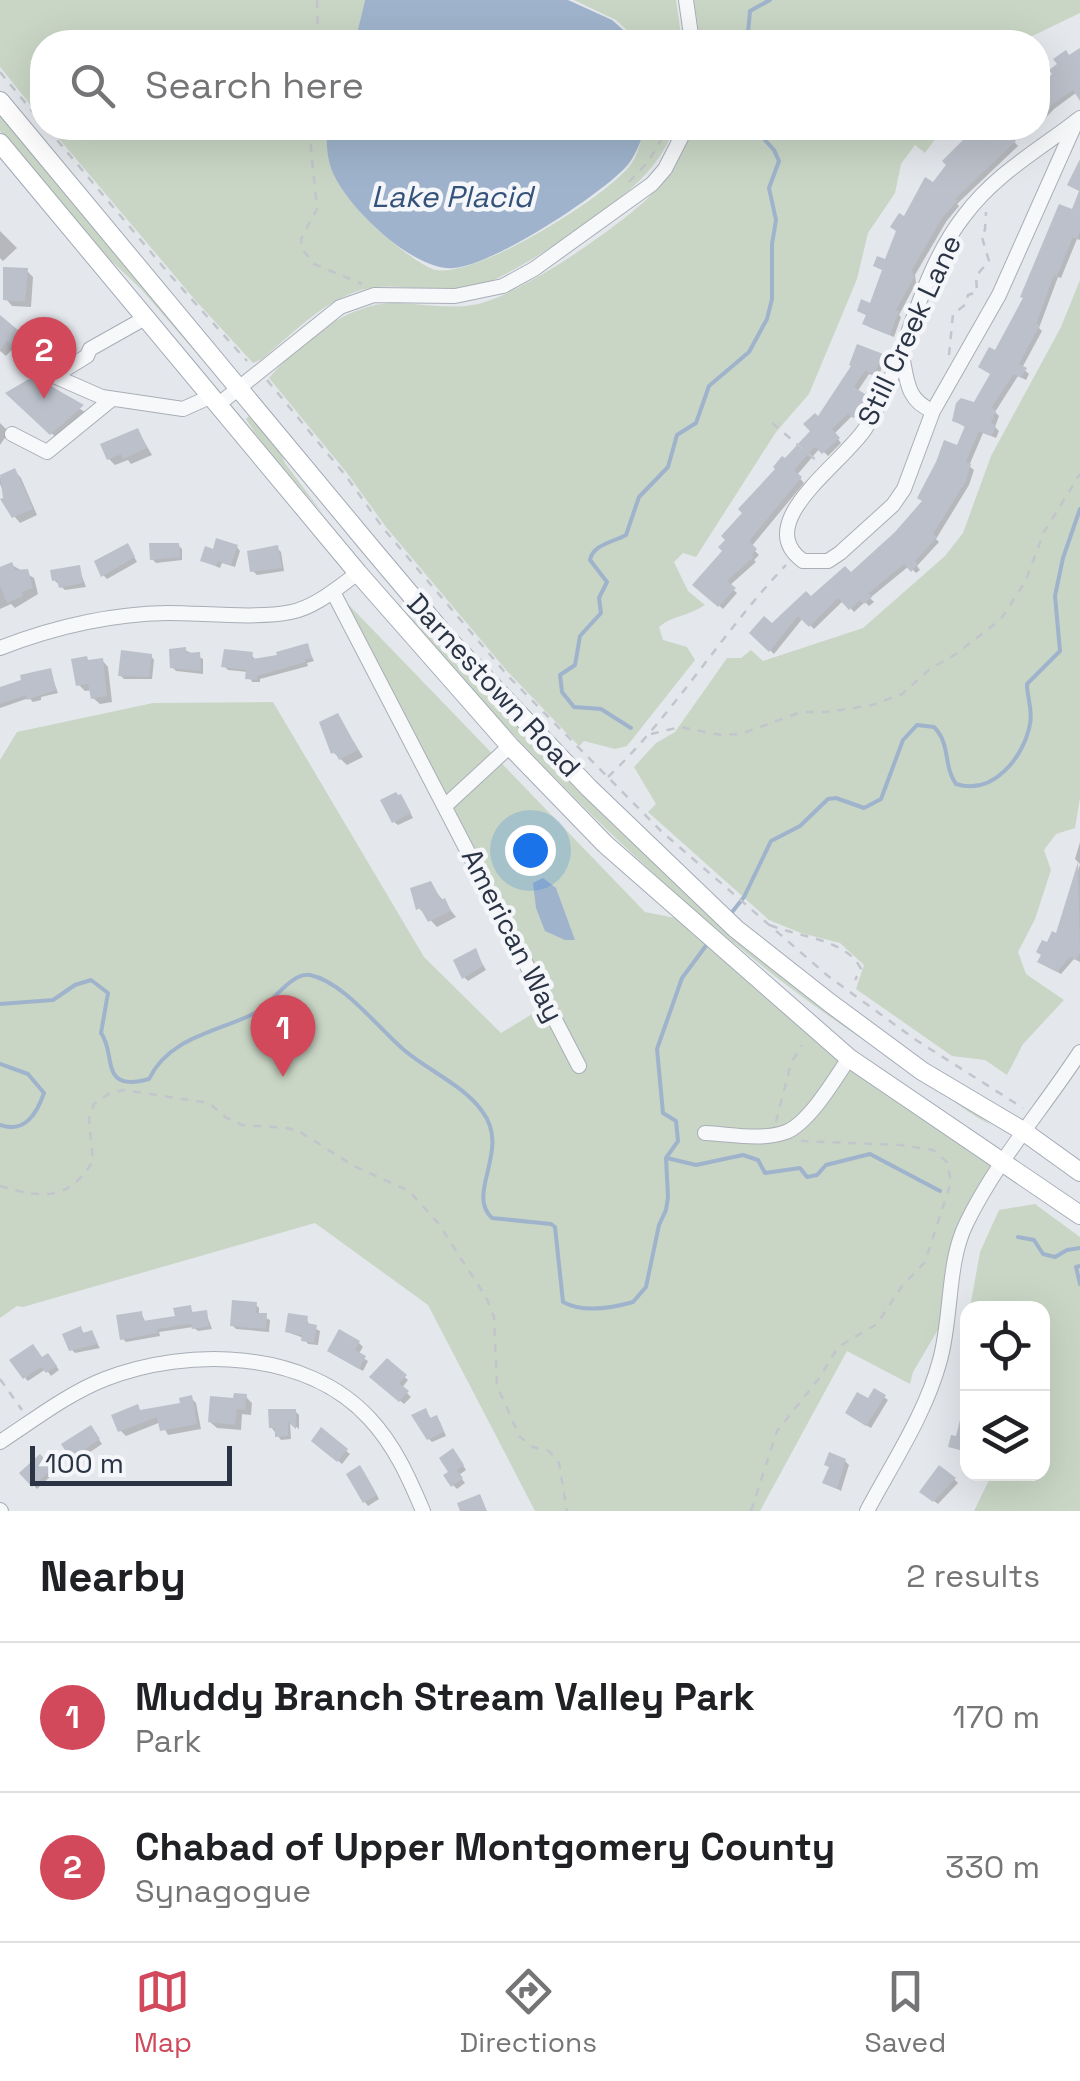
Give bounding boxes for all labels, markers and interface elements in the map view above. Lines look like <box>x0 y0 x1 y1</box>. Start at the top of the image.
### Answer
search box <box>30 30 1050 140</box>
icon: search <box>65 58 120 113</box>
text: Search here <box>145 61 364 109</box>
water label: Lake Placid <box>371 177 536 216</box>
street label: Still Creek Lane <box>849 229 969 431</box>
pin: 2 <box>12 316 76 399</box>
street label: Darnestown Road <box>400 586 588 784</box>
your location <box>505 825 556 876</box>
street label: American Way <box>454 842 572 1028</box>
pin: 1 <box>250 994 316 1077</box>
map controls <box>960 1301 1050 1481</box>
button: locate <box>960 1301 1050 1391</box>
button: layers <box>960 1391 1050 1481</box>
scale bar <box>30 1441 232 1486</box>
text: 100 m <box>45 1445 124 1481</box>
text: Nearby <box>40 1550 186 1603</box>
text: 2 results <box>906 1556 1040 1596</box>
text: Muddy Branch Stream Valley Park <box>135 1673 755 1721</box>
text: 1 <box>65 1697 80 1737</box>
text: 170 m <box>953 1697 1040 1737</box>
text: Park <box>135 1721 202 1761</box>
text: Chabad of Upper Montgomery County <box>135 1823 835 1871</box>
text: 2 <box>63 1847 82 1887</box>
text: 330 m <box>945 1847 1040 1887</box>
text: Synagogue <box>135 1871 311 1911</box>
tab: Map <box>134 1964 192 2060</box>
tab: Directions <box>460 1964 597 2060</box>
tab: Saved <box>865 1964 946 2060</box>

